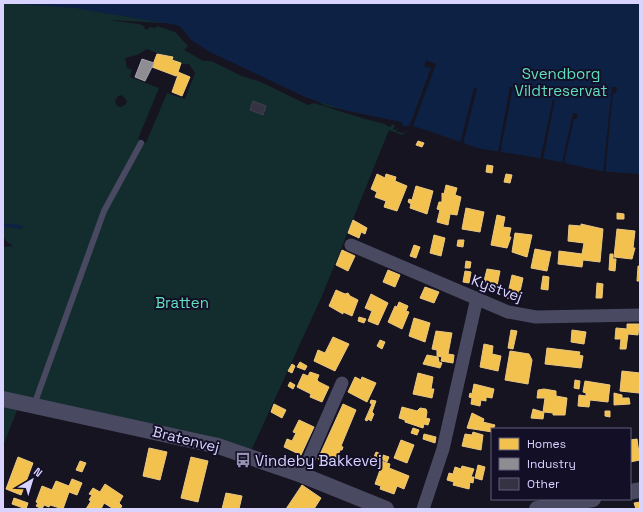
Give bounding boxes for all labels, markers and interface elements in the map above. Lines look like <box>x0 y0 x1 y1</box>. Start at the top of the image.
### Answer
park label: Svendborg Vildtreservat <box>515 64 607 100</box>
street label: Kystvej <box>469 270 525 306</box>
park label: Bratten <box>155 293 209 312</box>
street label: Bratenvej <box>151 422 221 456</box>
legend <box>491 428 631 500</box>
text: Homes <box>527 436 566 452</box>
bus stop icon: Vindeby Bakkevej <box>234 451 252 469</box>
place label: Vindeby Bakkevej <box>255 451 382 470</box>
text: Industry <box>527 456 576 472</box>
north arrow <box>12 460 52 500</box>
text: N <box>31 464 45 480</box>
text: Other <box>527 476 560 492</box>

